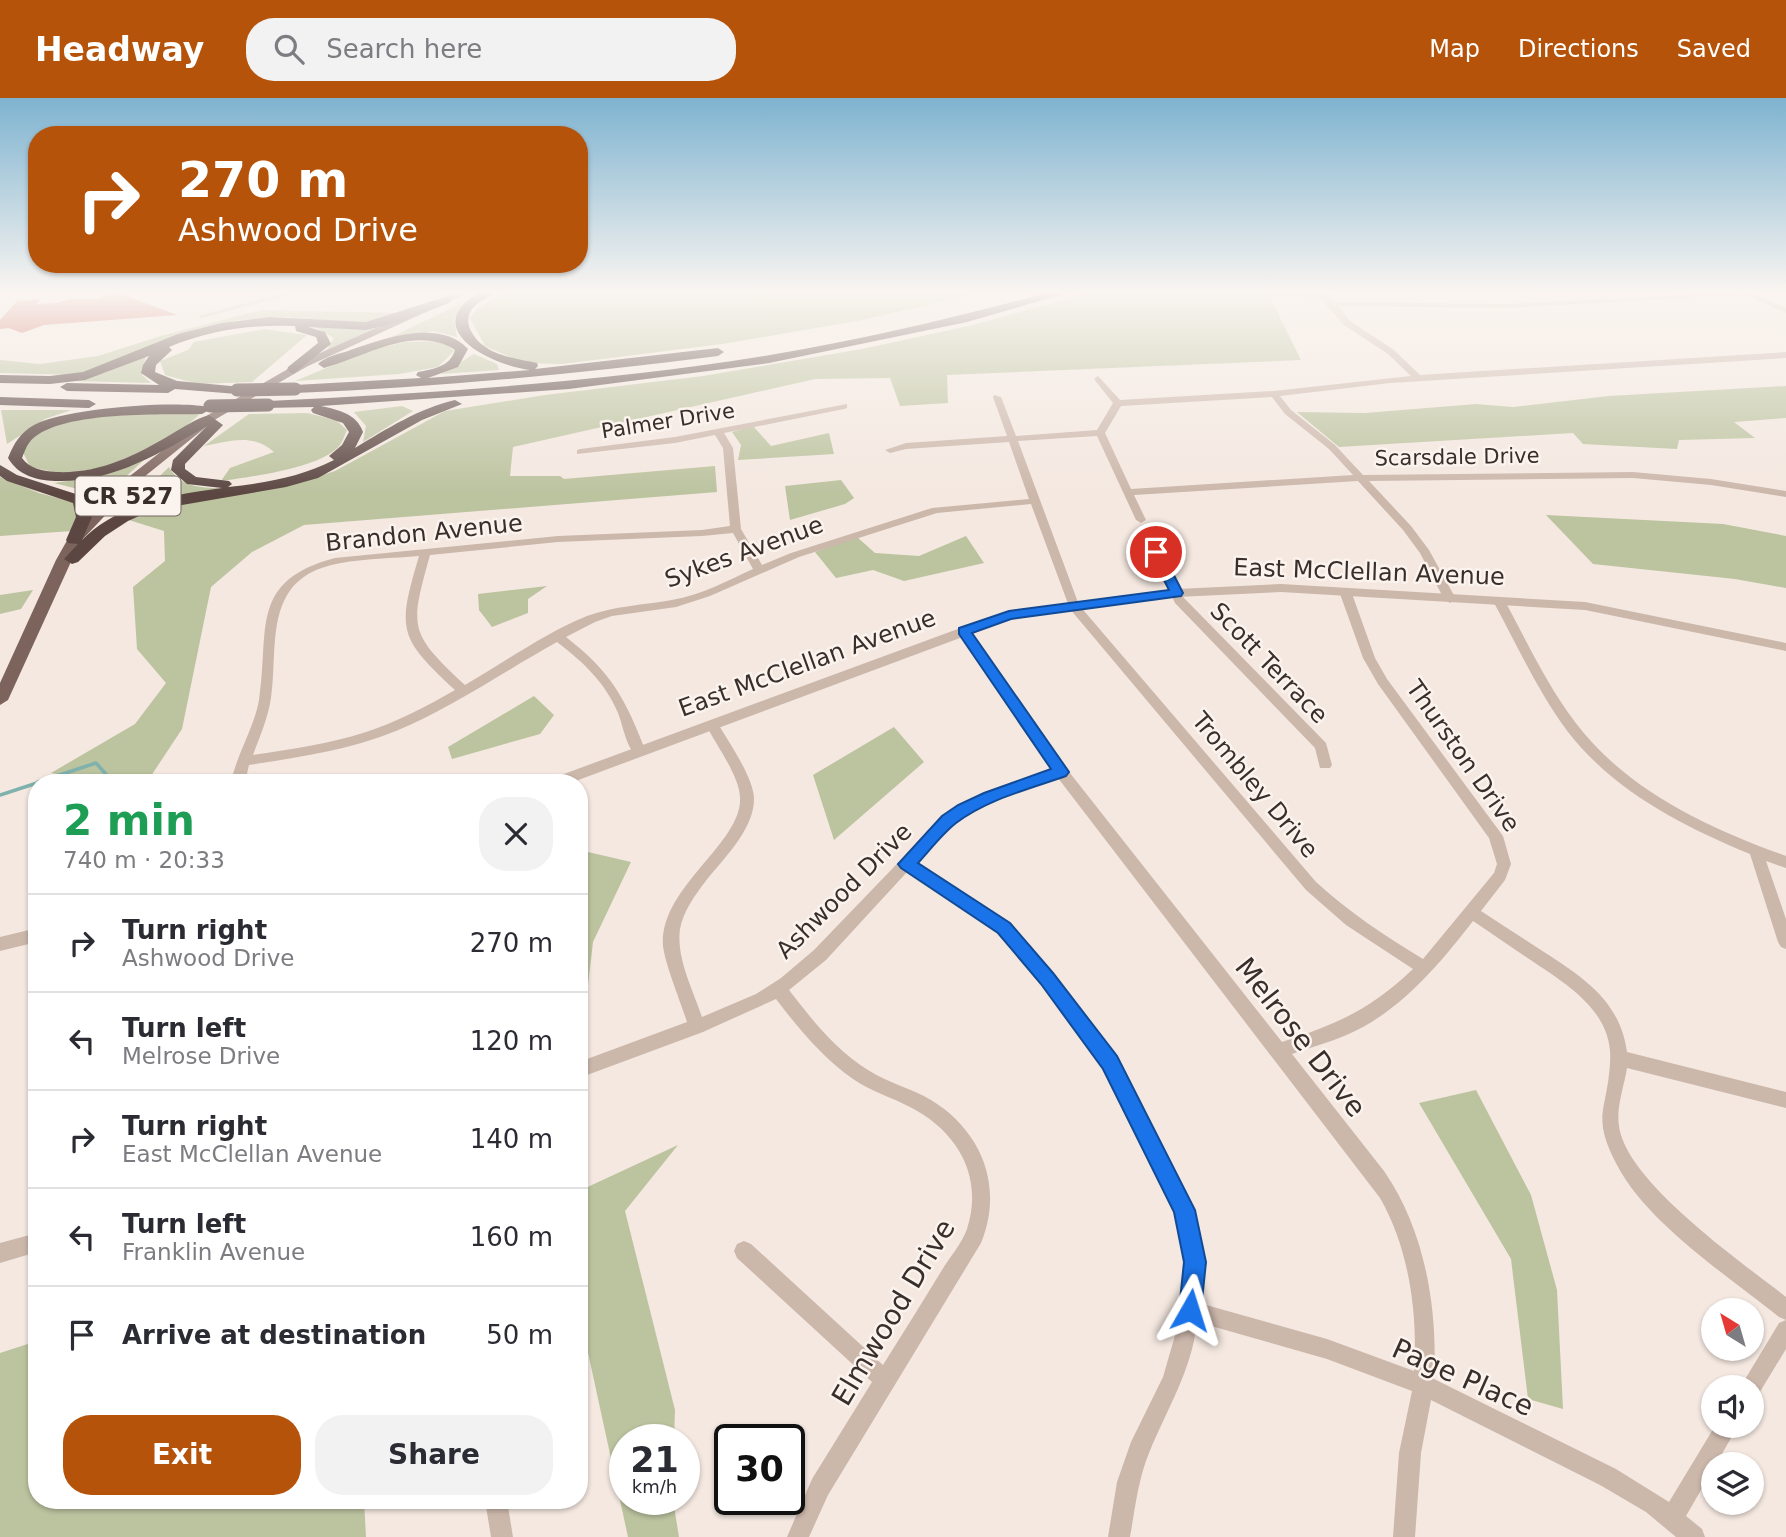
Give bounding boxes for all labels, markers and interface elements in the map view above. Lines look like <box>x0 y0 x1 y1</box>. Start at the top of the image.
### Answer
search box <box>246 18 736 81</box>
text: Headway <box>35 30 204 69</box>
icon: search <box>270 30 308 68</box>
text: Search here <box>326 34 482 64</box>
text: Map <box>1429 35 1480 63</box>
text: Directions <box>1518 35 1639 63</box>
text: Saved <box>1677 35 1751 63</box>
text: 270 m <box>178 152 348 209</box>
icon: right <box>63 154 154 245</box>
text: Ashwood Drive <box>178 211 418 249</box>
street label: Palmer Drive <box>599 399 737 443</box>
street label: Scarsdale Drive <box>1374 444 1540 470</box>
road number: CR 527 <box>76 476 180 516</box>
street label: Brandon Avenue <box>324 509 524 557</box>
street label: Sykes Avenue <box>661 510 827 594</box>
pin <box>1126 522 1186 582</box>
icon: arrive <box>1137 533 1175 571</box>
street label: East McClellan Avenue <box>1233 553 1505 591</box>
street label: Scott Terrace <box>1204 597 1334 729</box>
street label: East McClellan Avenue <box>675 603 939 723</box>
street label: Thurston Drive <box>1400 674 1526 837</box>
street label: Trombley Drive <box>1185 706 1324 863</box>
text: 2 min <box>63 796 195 845</box>
button: close <box>479 797 553 871</box>
street label: Ashwood Drive <box>770 817 918 965</box>
text: 740 m · 20:33 <box>63 847 225 873</box>
text: Turn right <box>122 915 267 945</box>
icon: right <box>63 924 101 962</box>
text: 270 m <box>470 928 553 958</box>
text: Ashwood Drive <box>122 945 294 971</box>
street label: Melrose Drive <box>1228 951 1373 1123</box>
text: Turn left <box>122 1013 246 1043</box>
icon: left <box>63 1022 101 1060</box>
text: 120 m <box>470 1026 553 1056</box>
text: Melrose Drive <box>122 1043 280 1069</box>
text: Turn right <box>122 1111 267 1141</box>
icon: right <box>63 1120 101 1158</box>
text: 140 m <box>470 1124 553 1154</box>
text: East McClellan Avenue <box>122 1141 382 1167</box>
text: Turn left <box>122 1209 246 1239</box>
street label: Elmwood Drive <box>825 1213 962 1411</box>
icon: left <box>63 1218 101 1256</box>
text: 160 m <box>470 1222 553 1252</box>
text: Franklin Avenue <box>122 1239 305 1265</box>
position arrow <box>1153 1273 1227 1347</box>
north arrow <box>1701 1298 1764 1362</box>
map controls <box>1701 1298 1764 1515</box>
icon: arrive <box>63 1316 101 1354</box>
text: Arrive at destination <box>122 1320 426 1350</box>
text: 50 m <box>486 1320 553 1350</box>
street label: Page Place <box>1387 1332 1539 1423</box>
button: sound <box>1701 1375 1764 1438</box>
button: Exit <box>63 1415 301 1495</box>
button: Share <box>315 1415 553 1495</box>
speed limit sign: 30 <box>714 1424 805 1515</box>
text: 21 <box>630 1440 679 1480</box>
button: layers <box>1701 1452 1764 1515</box>
text: km/h <box>632 1476 677 1497</box>

